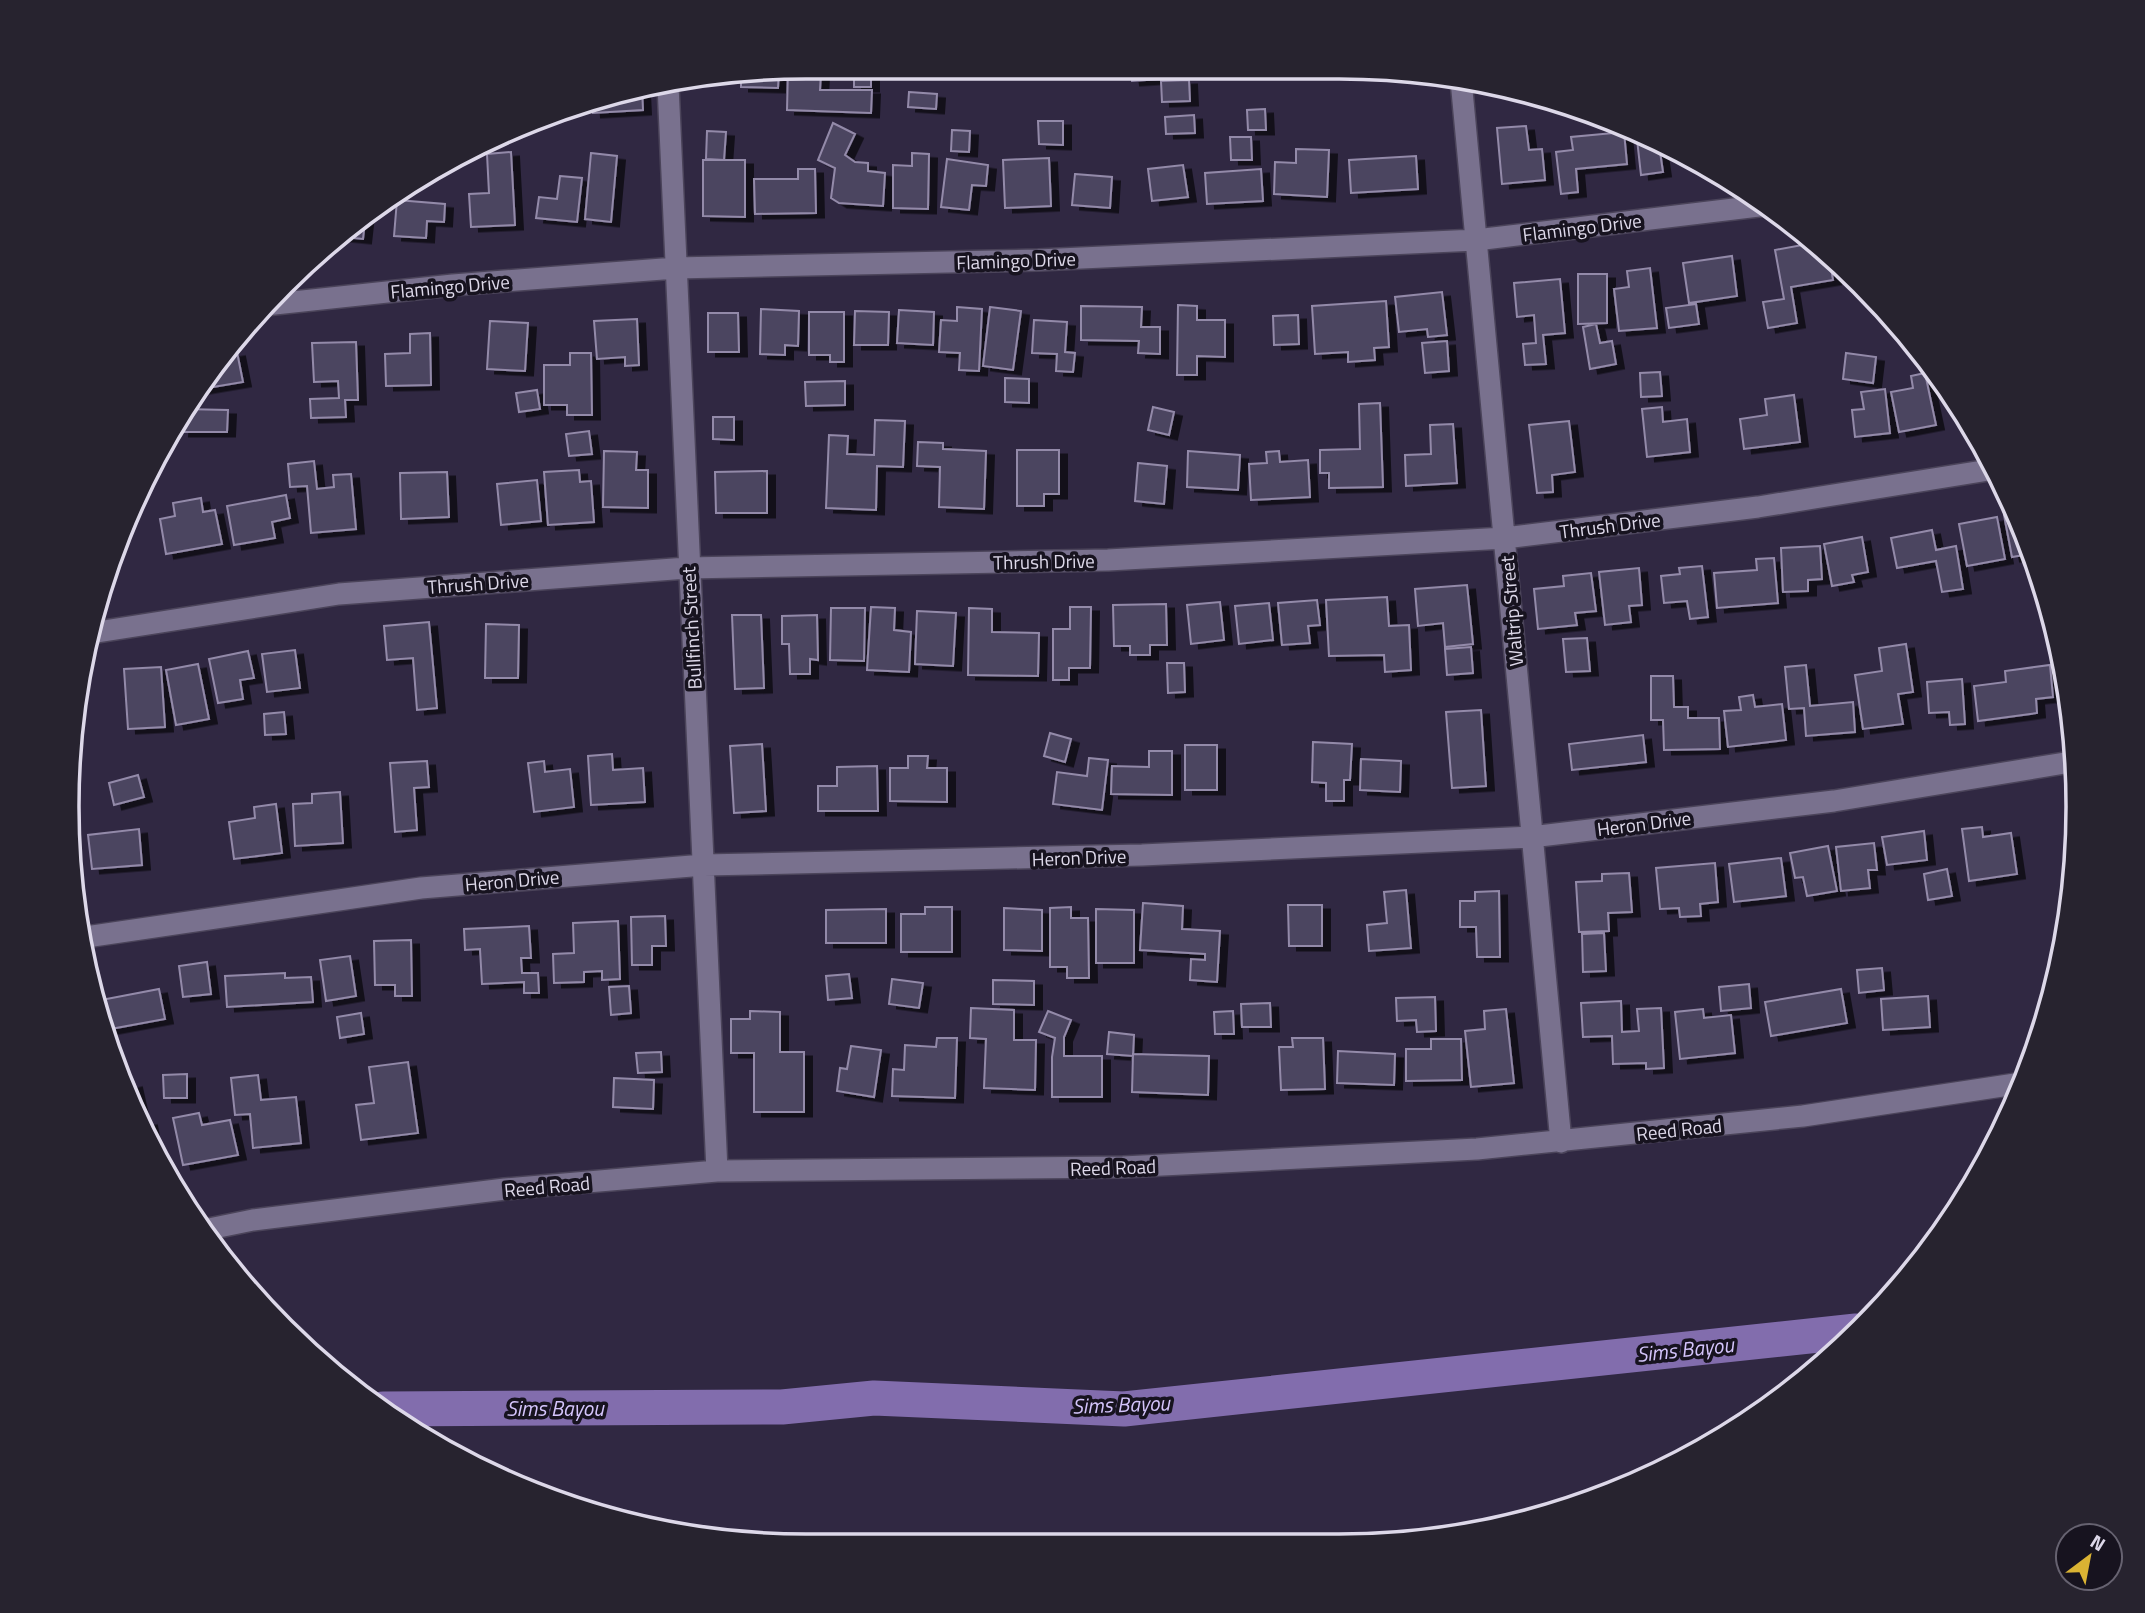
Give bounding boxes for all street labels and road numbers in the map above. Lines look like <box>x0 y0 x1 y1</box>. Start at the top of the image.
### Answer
street label: Flamingo Drive <box>1521 205 1643 249</box>
street label: Flamingo Drive <box>956 243 1076 277</box>
street label: Flamingo Drive <box>389 266 511 306</box>
street label: Thrush Drive <box>1558 504 1662 546</box>
street label: Thrush Drive <box>993 546 1095 576</box>
street label: Waltrip Street <box>1492 554 1530 668</box>
street label: Thrush Drive <box>426 565 530 601</box>
street label: Bullfinch Street <box>673 566 709 690</box>
street label: Heron Drive <box>1595 803 1693 843</box>
street label: Heron Drive <box>1031 841 1127 873</box>
street label: Heron Drive <box>464 861 560 899</box>
street label: Reed Road <box>1635 1110 1723 1148</box>
street label: Reed Road <box>1069 1151 1157 1183</box>
street label: Reed Road <box>503 1168 591 1204</box>

